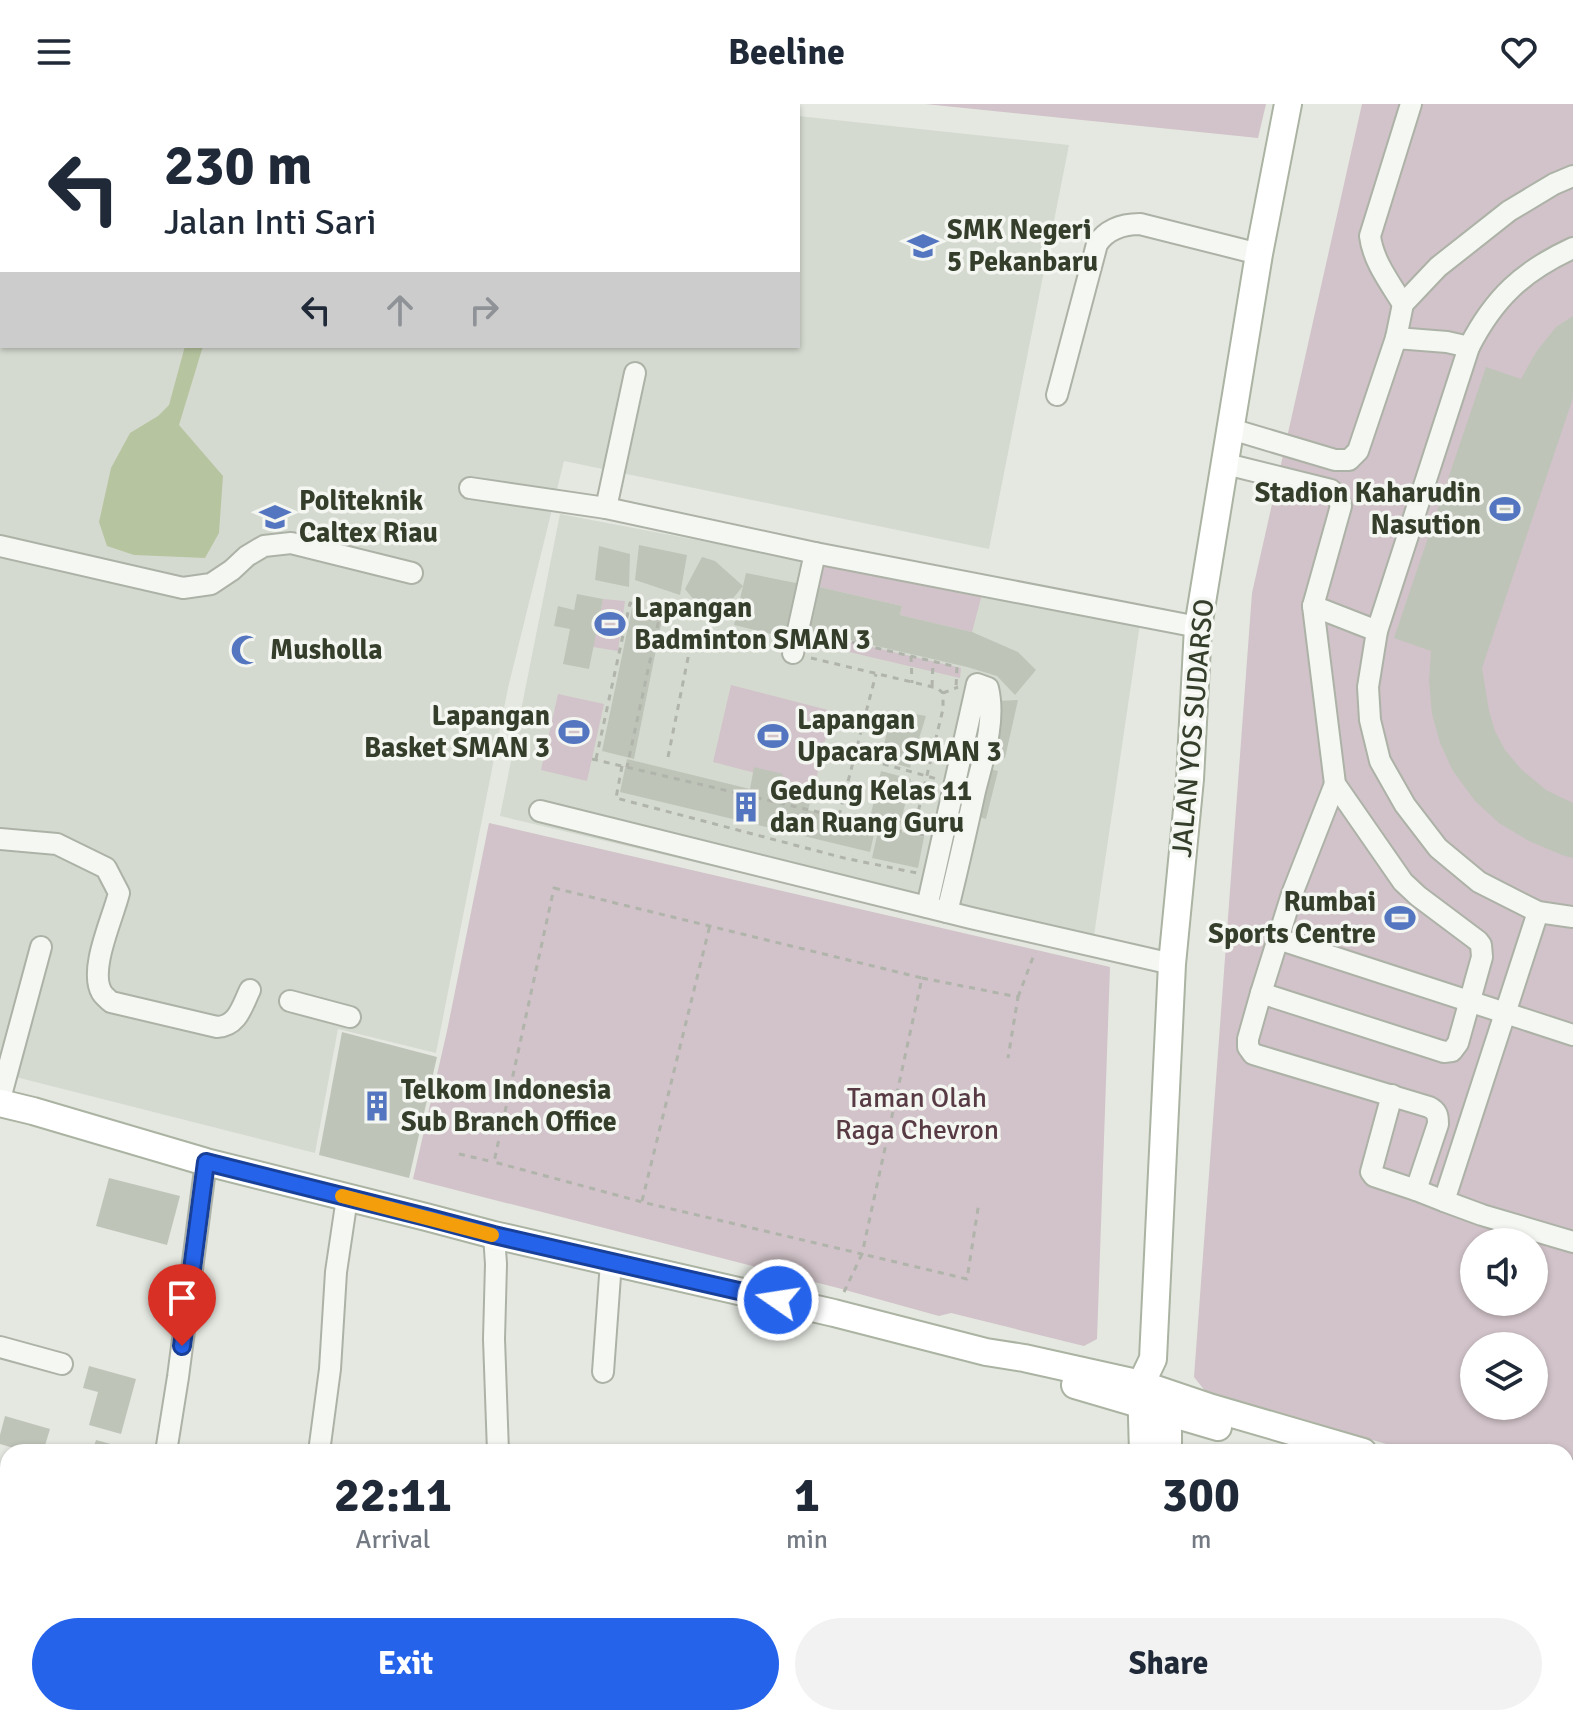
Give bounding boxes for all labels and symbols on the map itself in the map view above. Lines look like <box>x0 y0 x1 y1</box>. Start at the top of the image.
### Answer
place label: SMK Negeri 5 Pekanbaru <box>947 213 1098 279</box>
school or university icon: SMK Negeri 5 Pekanbaru <box>906 229 940 263</box>
place label: Stadion Kaharudin Nasution <box>1255 476 1481 542</box>
place label: Politeknik Caltex Riau <box>299 484 438 550</box>
sports icon: Stadion Kaharudin Nasution <box>1488 492 1522 526</box>
school or university icon: Politeknik Caltex Riau <box>258 500 292 534</box>
place label: Lapangan Badminton SMAN 3 <box>634 591 871 657</box>
street label: JALAN YOS SUDARSO <box>1165 597 1221 859</box>
sports icon: Lapangan Badminton SMAN 3 <box>593 607 627 641</box>
mosque icon: Musholla <box>229 633 263 667</box>
place label: Musholla <box>270 633 383 667</box>
place label: Lapangan Basket SMAN 3 <box>364 699 550 765</box>
place label: Lapangan Upacara SMAN 3 <box>797 703 1002 769</box>
sports icon: Lapangan Basket SMAN 3 <box>557 715 591 749</box>
sports icon: Lapangan Upacara SMAN 3 <box>756 719 790 753</box>
place label: Gedung Kelas 11 dan Ruang Guru <box>770 774 972 840</box>
building icon: Gedung Kelas 11 dan Ruang Guru <box>729 790 763 824</box>
place label: Rumbai Sports Centre <box>1208 885 1376 951</box>
sports icon: Rumbai Sports Centre <box>1383 901 1417 935</box>
place label: Telkom Indonesia Sub Branch Office <box>401 1073 617 1139</box>
park label: Taman Olah Raga Chevron <box>835 1081 999 1147</box>
building icon: Telkom Indonesia Sub Branch Office <box>360 1089 394 1123</box>
position arrow <box>736 1258 820 1342</box>
pin <box>148 1264 216 1346</box>

